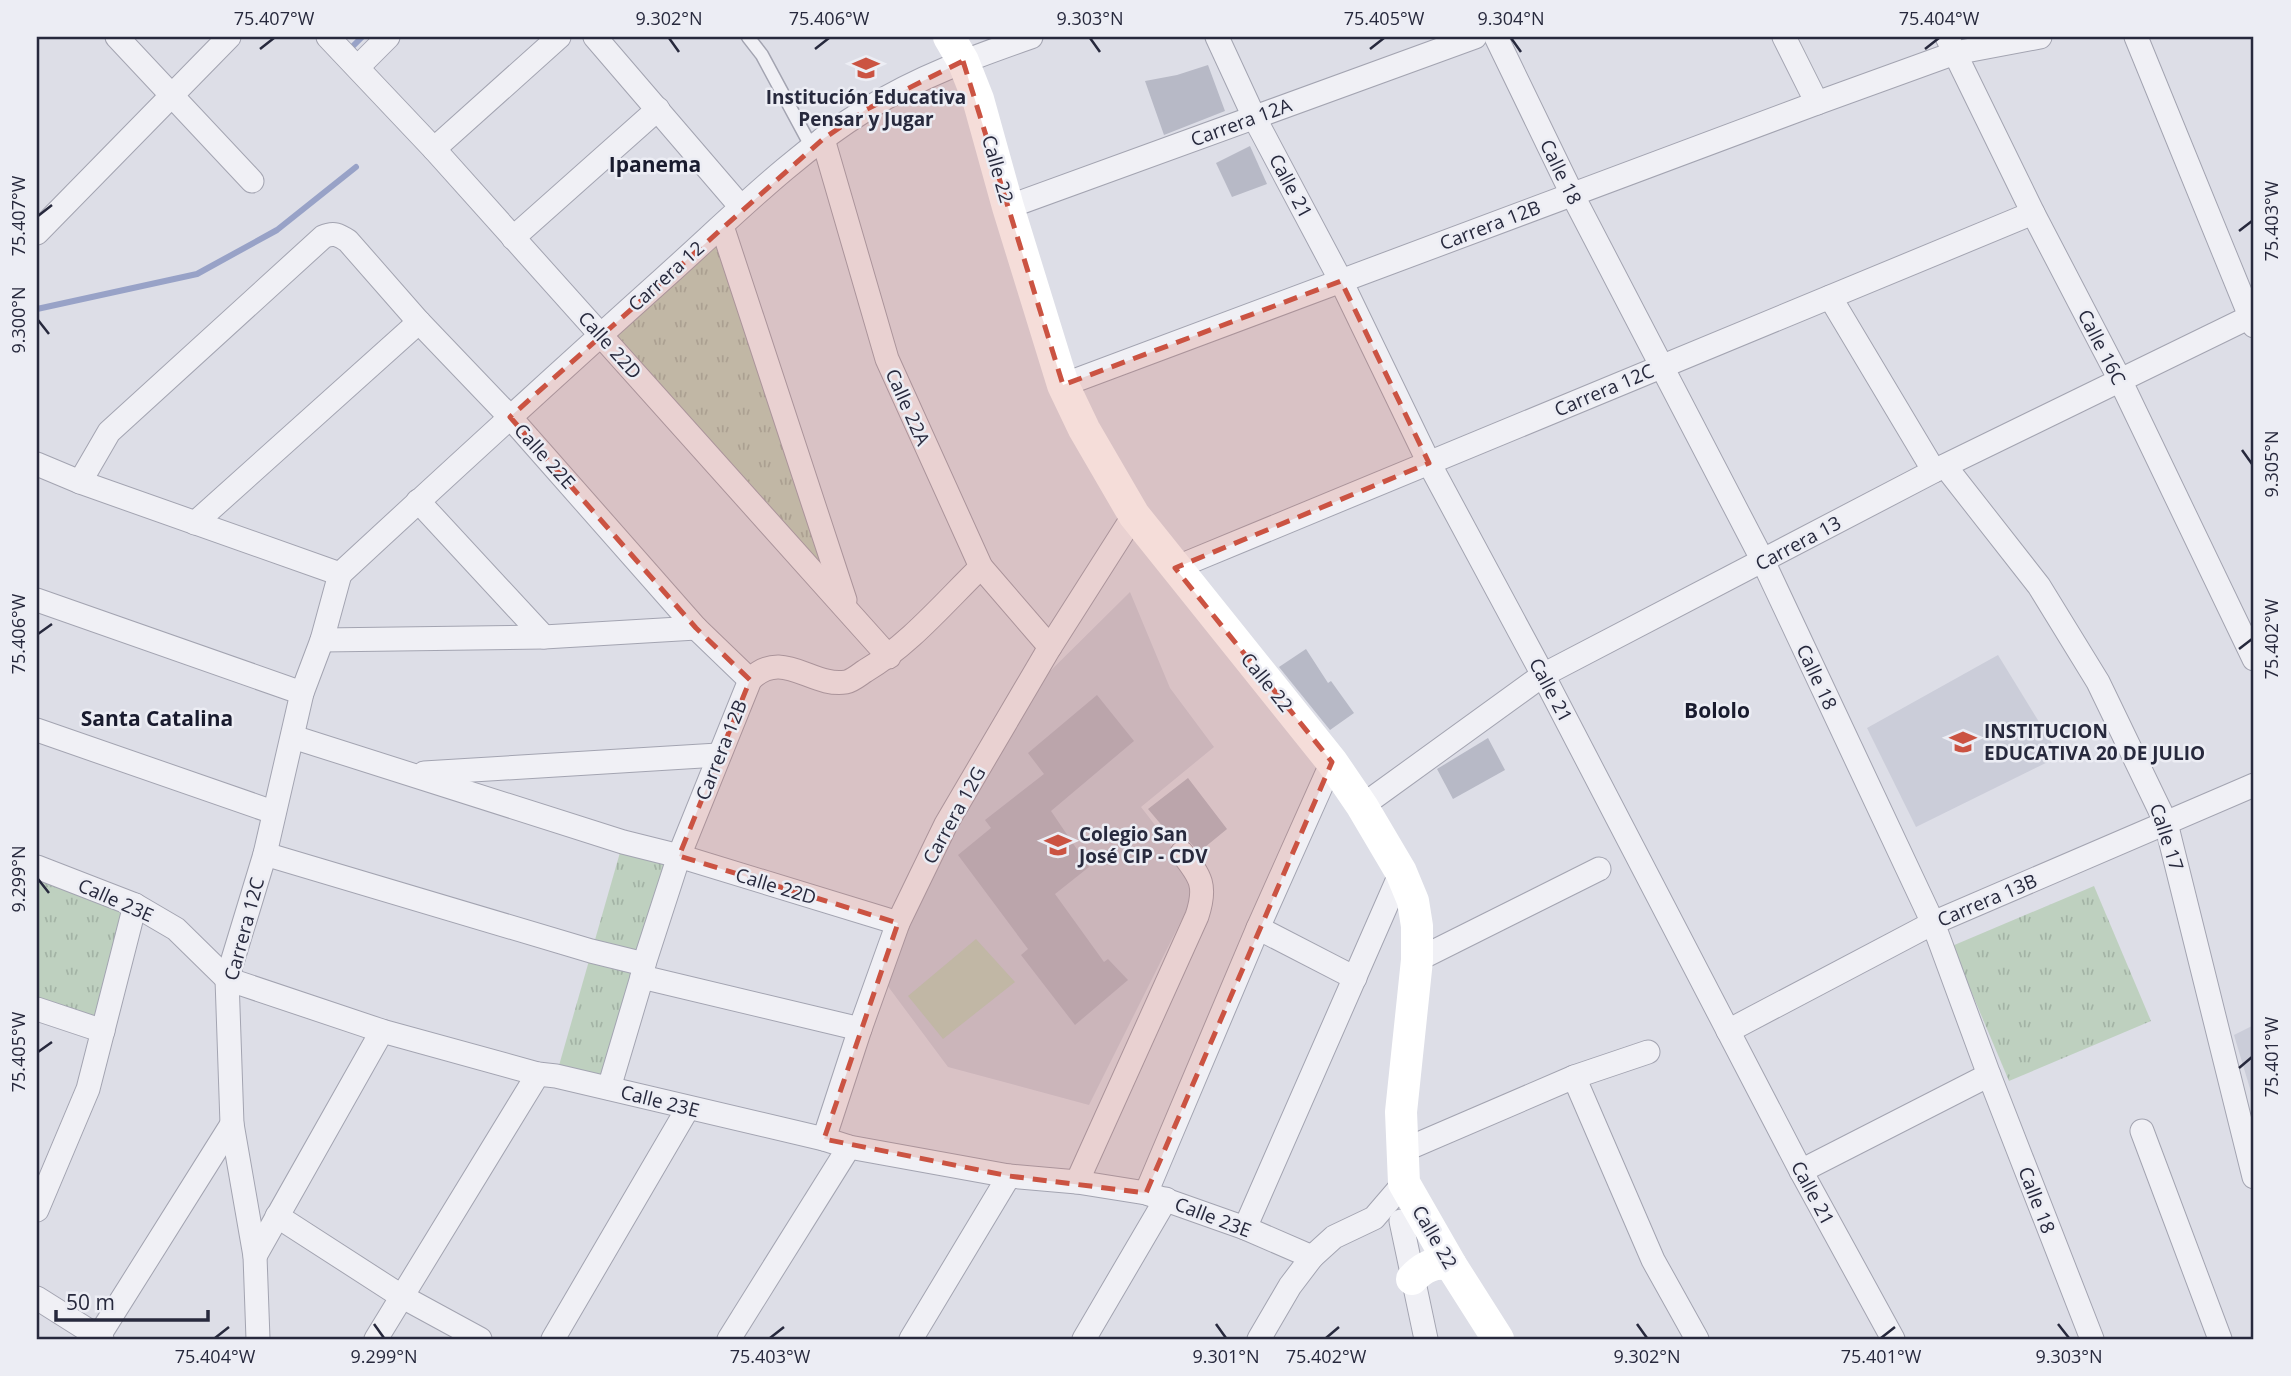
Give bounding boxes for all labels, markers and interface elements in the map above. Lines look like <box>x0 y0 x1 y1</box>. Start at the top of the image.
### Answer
text: 75.407°W <box>234 6 315 30</box>
text: 9.302°N <box>635 6 703 30</box>
text: 75.406°W <box>789 6 870 30</box>
text: 9.303°N <box>1056 6 1124 30</box>
text: 75.405°W <box>1344 6 1425 30</box>
text: 9.304°N <box>1477 6 1545 30</box>
text: 75.404°W <box>1899 6 1980 30</box>
school or university icon: Institución Educativa Pensar y Jugar <box>851 53 881 83</box>
place label: Institución Educativa Pensar y Jugar <box>766 84 966 132</box>
street label: Carrera 12A <box>1187 92 1295 152</box>
street label: Calle 22 <box>976 132 1020 206</box>
street label: Calle 18 <box>1534 135 1588 209</box>
street label: Calle 21 <box>1263 149 1319 223</box>
district label: Ipanema <box>609 150 701 178</box>
text: 75.407°W <box>6 175 30 256</box>
text: 75.403°W <box>2259 180 2283 261</box>
street label: Carrera 12B <box>1436 194 1544 256</box>
street label: Carrera 12 <box>622 235 710 317</box>
text: 9.300°N <box>6 286 30 354</box>
street label: Calle 22D <box>572 305 648 385</box>
street label: Calle 16C <box>2072 305 2132 389</box>
street label: Carrera 12C <box>1550 357 1658 423</box>
street label: Calle 22A <box>880 364 936 450</box>
street label: Calle 22E <box>509 418 581 494</box>
text: 9.305°N <box>2259 430 2283 498</box>
street label: Carrera 13 <box>1751 510 1845 576</box>
text: 75.406°W <box>6 593 30 674</box>
text: 75.402°W <box>2259 598 2283 679</box>
street label: Calle 18 <box>1791 640 1843 714</box>
street label: Calle 22 <box>1235 647 1299 717</box>
street label: Calle 21 <box>1523 653 1579 727</box>
street label: Carrera 12B <box>689 696 753 804</box>
district label: Bololo <box>1684 696 1750 724</box>
district label: Santa Catalina <box>81 704 233 732</box>
place label: INSTITUCION EDUCATIVA 20 DE JULIO <box>1984 718 2205 766</box>
school or university icon: INSTITUCION EDUCATIVA 20 DE JULIO <box>1948 727 1978 757</box>
street label: Carrera 12G <box>917 762 991 868</box>
street label: Calle 17 <box>2144 800 2190 874</box>
place label: Colegio San José CIP - CDV <box>1077 821 1208 869</box>
school or university icon: Colegio San José CIP - CDV <box>1043 830 1073 860</box>
text: 9.299°N <box>6 845 30 913</box>
street label: Calle 22D <box>732 861 820 911</box>
street label: Carrera 13B <box>1933 867 2041 933</box>
street label: Calle 23E <box>74 872 158 928</box>
street label: Carrera 12C <box>218 875 270 983</box>
text: 75.405°W <box>6 1011 30 1092</box>
text: 75.401°W <box>2259 1016 2283 1097</box>
street label: Calle 23E <box>618 1079 702 1123</box>
street label: Calle 21 <box>1785 1156 1841 1230</box>
street label: Calle 18 <box>2012 1163 2062 1237</box>
street label: Calle 23E <box>1171 1191 1255 1243</box>
street label: Calle 22 <box>1406 1200 1464 1274</box>
scale bar <box>56 1278 208 1322</box>
text: 50 m <box>66 1288 115 1316</box>
text: 75.404°W <box>175 1344 256 1368</box>
text: 9.299°N <box>350 1344 418 1368</box>
text: 75.403°W <box>730 1344 811 1368</box>
text: 9.301°N <box>1192 1344 1260 1368</box>
text: 75.402°W <box>1286 1344 1367 1368</box>
text: 9.302°N <box>1613 1344 1681 1368</box>
text: 75.401°W <box>1841 1344 1922 1368</box>
text: 9.303°N <box>2035 1344 2103 1368</box>

